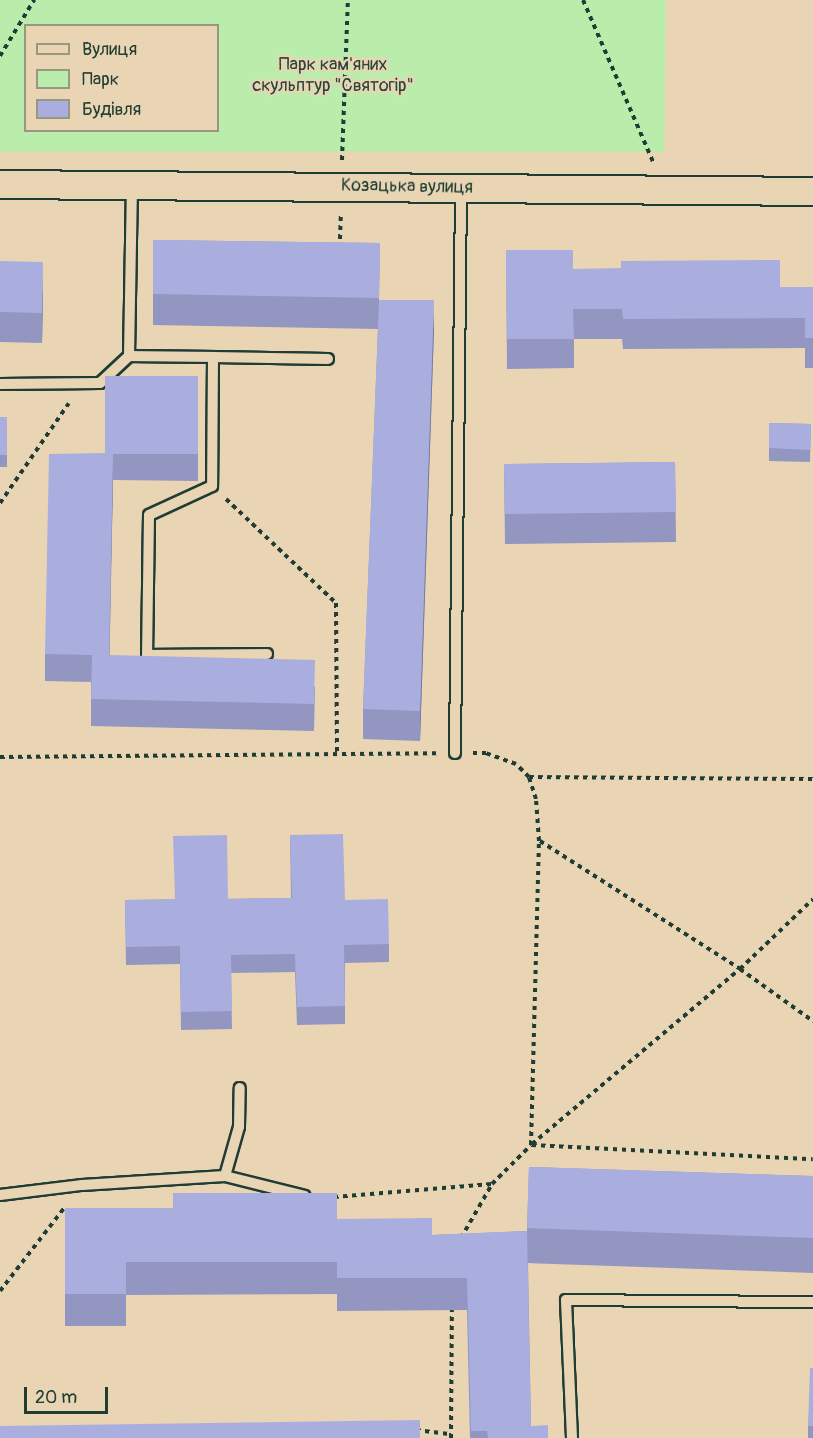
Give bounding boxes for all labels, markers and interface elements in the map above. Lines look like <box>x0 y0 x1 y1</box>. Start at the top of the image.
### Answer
legend <box>24 24 219 132</box>
text: Вулиця <box>82 38 137 61</box>
park label: Парк кам'яних скульптур "Святогір" <box>252 55 414 98</box>
text: Парк <box>82 68 119 91</box>
text: Будівля <box>82 98 141 121</box>
street label: Козацька вулиця <box>341 175 473 199</box>
scale bar <box>27 1375 111 1413</box>
text: 20 m <box>35 1386 77 1409</box>

